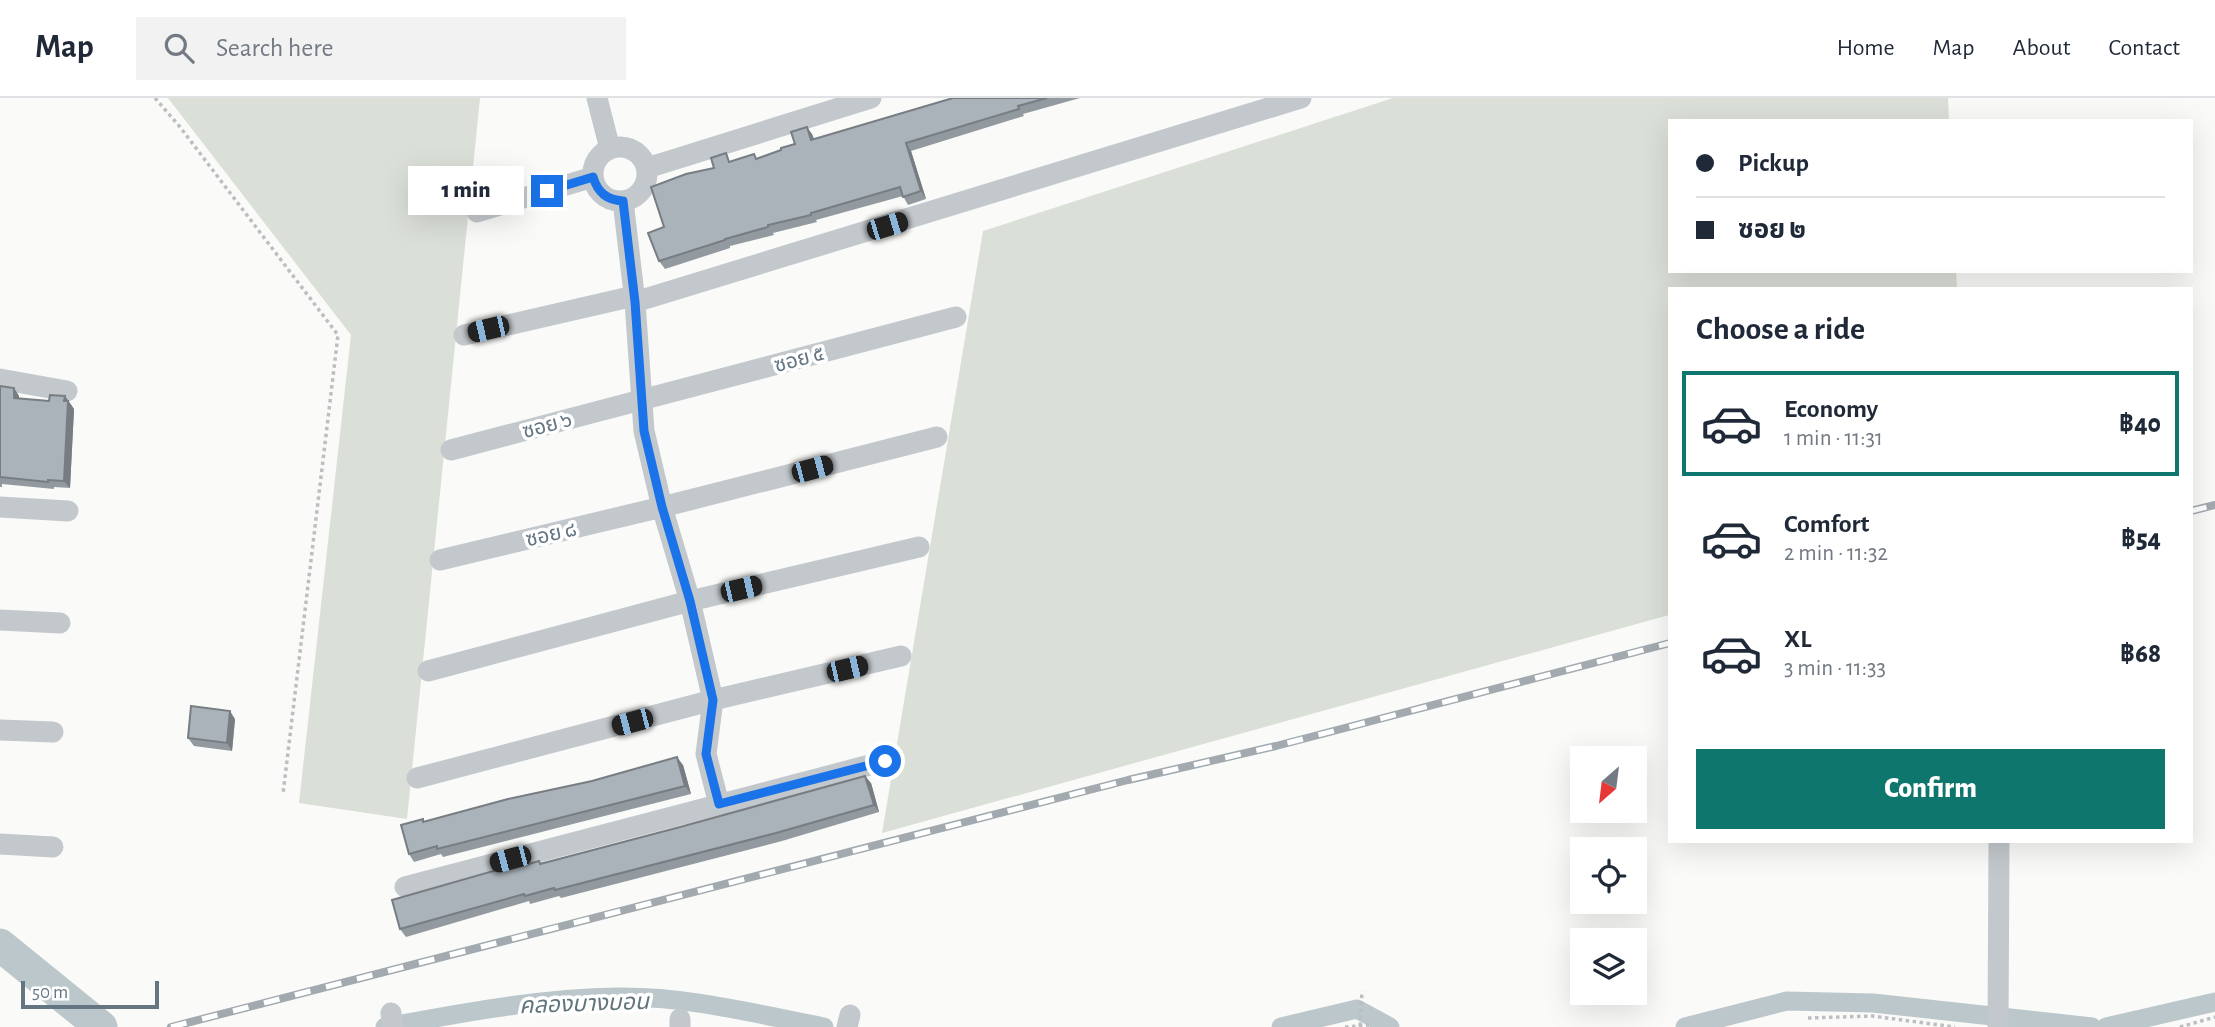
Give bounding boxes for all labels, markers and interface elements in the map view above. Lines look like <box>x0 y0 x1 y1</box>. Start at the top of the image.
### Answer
search box <box>136 17 626 80</box>
icon: search <box>160 29 198 67</box>
text: Map <box>35 31 94 64</box>
text: Search here <box>216 35 334 61</box>
text: Home <box>1837 36 1895 60</box>
text: Map <box>1933 36 1975 60</box>
text: About <box>2013 36 2070 60</box>
text: Contact <box>2108 36 2180 60</box>
text: Pickup <box>1738 150 1809 176</box>
callout: 1 min <box>407 166 522 216</box>
route end <box>531 175 563 207</box>
text: 1 min <box>442 179 490 202</box>
car <box>864 210 911 242</box>
text: ซอย ๒ <box>1738 217 1806 243</box>
text: Choose a ride <box>1696 313 1865 345</box>
car <box>466 314 511 344</box>
street label: ซอย ๕ <box>772 343 826 376</box>
icon: car <box>1700 392 1763 455</box>
text: Economy <box>1784 396 1878 422</box>
street label: ซอย ๖ <box>520 409 574 442</box>
text: ฿40 <box>2119 411 2161 437</box>
text: 1 min · 11:31 <box>1784 427 1883 450</box>
car <box>789 453 836 485</box>
icon: car <box>1700 507 1763 570</box>
text: Comfort <box>1784 511 1869 537</box>
street label: ซอย ๘ <box>524 518 579 551</box>
text: ฿54 <box>2121 526 2161 552</box>
text: 2 min · 11:32 <box>1784 542 1888 565</box>
car <box>719 574 764 604</box>
icon: car <box>1700 622 1763 685</box>
text: XL <box>1784 626 1811 652</box>
text: ฿68 <box>2120 641 2161 667</box>
car <box>825 654 870 684</box>
text: 3 min · 11:33 <box>1784 657 1886 680</box>
car <box>609 706 656 738</box>
route start <box>869 745 901 777</box>
north arrow <box>1570 746 1647 822</box>
map controls <box>1570 746 1647 1005</box>
button: Confirm <box>1696 749 2165 829</box>
button: locate <box>1570 837 1647 914</box>
car <box>487 843 534 875</box>
button: layers <box>1570 928 1647 1005</box>
scale bar <box>21 978 159 1010</box>
text: 50 m <box>32 983 68 1002</box>
water label: คลองบางบอน <box>519 991 651 1018</box>

